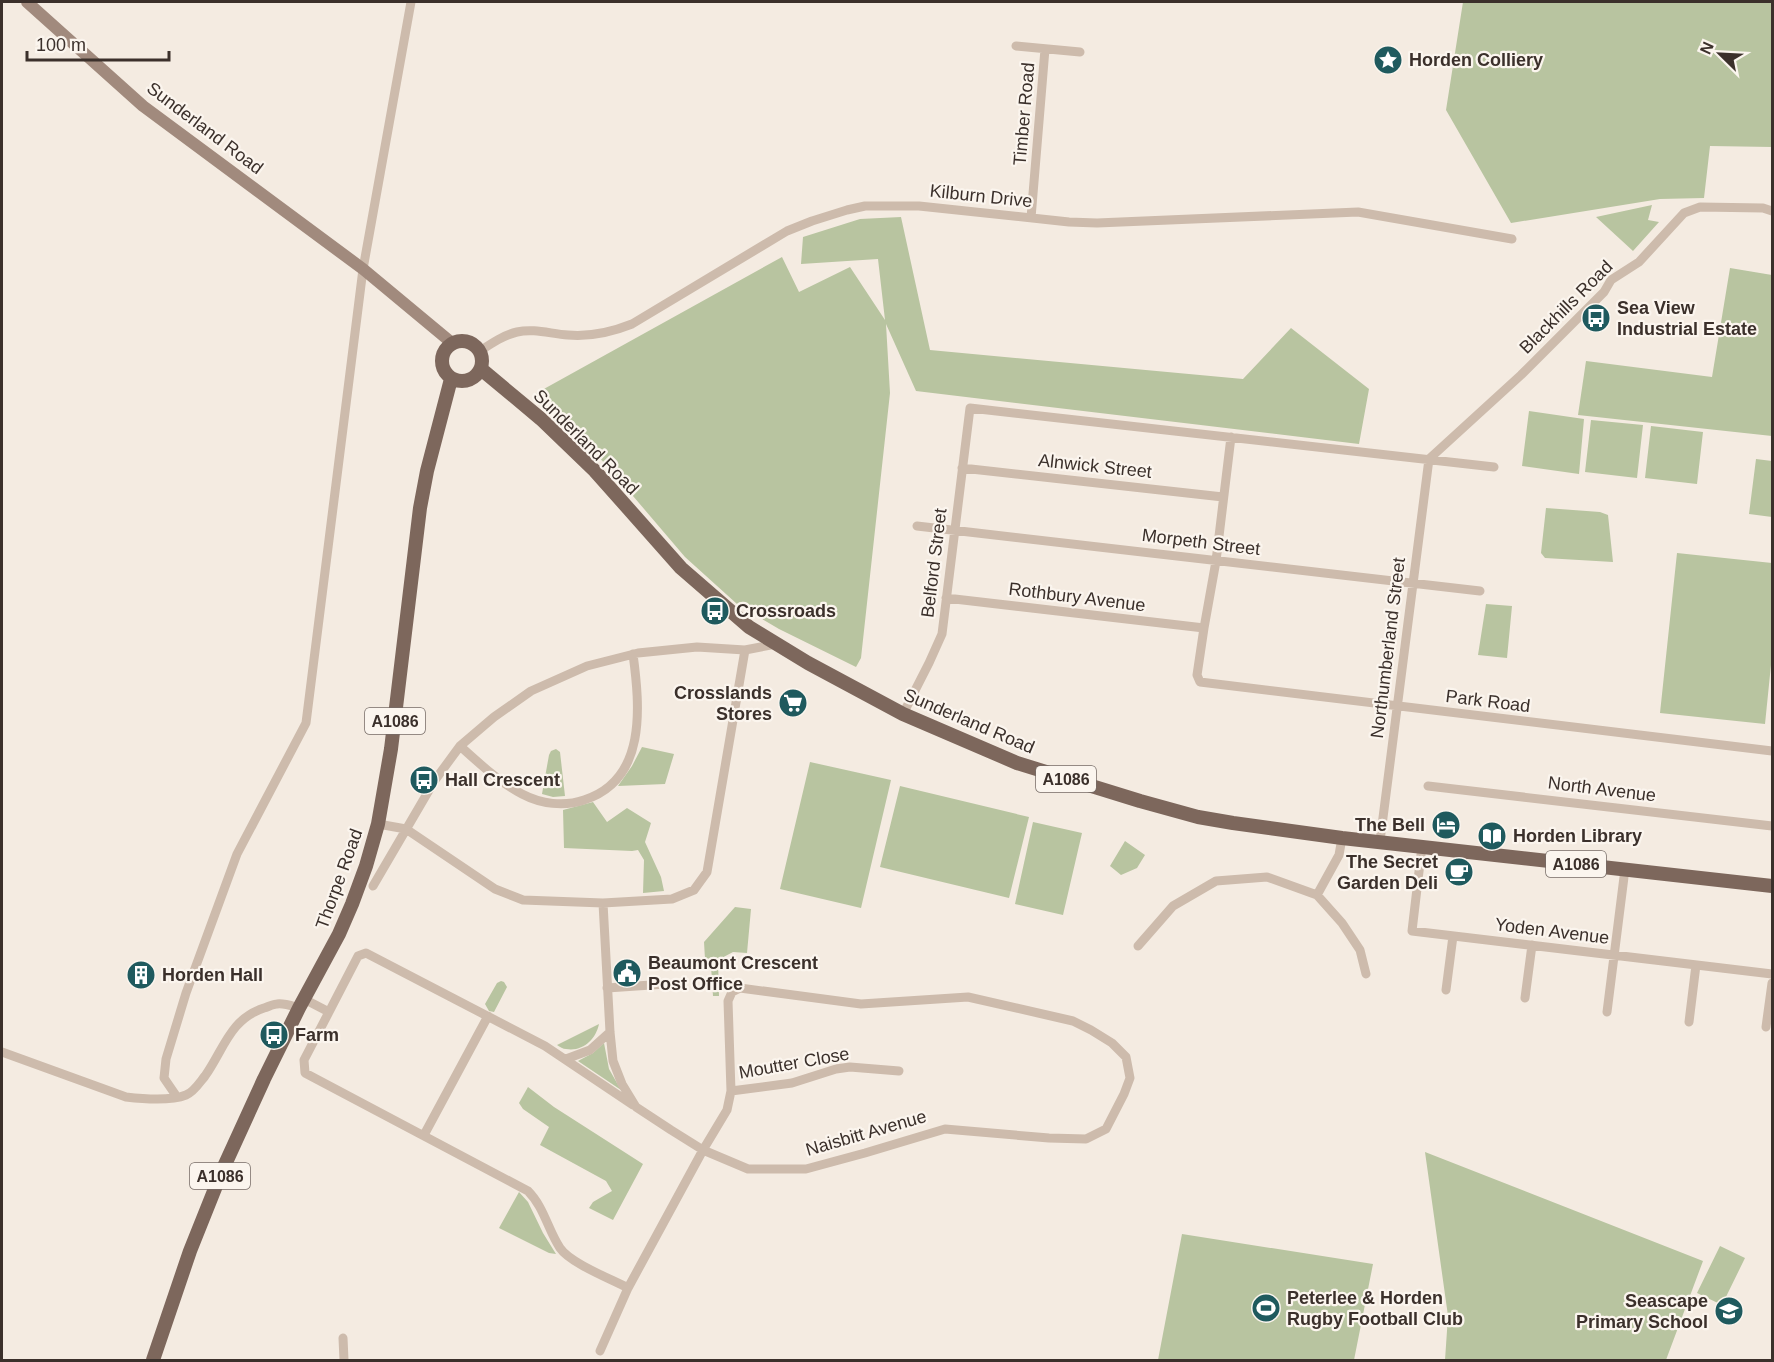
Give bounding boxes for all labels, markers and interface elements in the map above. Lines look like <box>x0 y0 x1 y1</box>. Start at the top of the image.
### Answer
scale bar <box>27 24 170 62</box>
north arrow <box>1690 24 1750 84</box>
text: 100 m <box>36 35 86 55</box>
text: N <box>1697 39 1717 57</box>
place icon: Horden Colliery <box>1372 44 1404 76</box>
place label: Horden Colliery <box>1409 50 1543 70</box>
street label: Timber Road <box>1010 62 1038 166</box>
street label: Sunderland Road <box>143 78 267 178</box>
street label: Kilburn Drive <box>929 181 1033 211</box>
street label: Blackhills Road <box>1515 256 1617 358</box>
place label: Sea View Industrial Estate <box>1617 298 1757 339</box>
bus stop icon: Sea View Industrial Estate <box>1580 302 1612 334</box>
street label: Sunderland Road <box>529 385 643 499</box>
street label: Alnwick Street <box>1037 450 1153 482</box>
street label: Belford Street <box>917 507 951 619</box>
street label: Morpeth Street <box>1141 525 1261 559</box>
street label: Northumberland Street <box>1367 556 1409 740</box>
street label: Rothbury Avenue <box>1007 579 1147 615</box>
bus stop icon: Crossroads <box>699 595 731 627</box>
place label: Crossroads <box>736 601 836 621</box>
place label: Crosslands Stores <box>674 683 772 724</box>
street label: Sunderland Road <box>901 684 1037 758</box>
street label: Park Road <box>1445 686 1531 716</box>
supermarket icon: Crosslands Stores <box>777 687 809 719</box>
road number: A1086 <box>365 708 425 734</box>
bus stop icon: Hall Crescent <box>408 764 440 796</box>
road number: A1086 <box>1036 766 1096 792</box>
place label: Hall Crescent <box>445 770 560 790</box>
street label: North Avenue <box>1547 772 1657 806</box>
hotel icon: The Bell <box>1430 809 1462 841</box>
place label: The Bell <box>1355 815 1425 835</box>
library icon: Horden Library <box>1476 820 1508 852</box>
street label: Thorpe Road <box>312 826 366 932</box>
place label: Horden Library <box>1513 826 1642 846</box>
road number: A1086 <box>1546 851 1606 877</box>
place label: The Secret Garden Deli <box>1337 852 1438 893</box>
cafe icon: The Secret Garden Deli <box>1443 856 1475 888</box>
street label: Yoden Avenue <box>1494 914 1610 948</box>
place label: Beaumont Crescent Post Office <box>648 953 818 994</box>
public building icon: Beaumont Crescent Post Office <box>611 957 643 989</box>
building icon: Horden Hall <box>125 959 157 991</box>
place label: Horden Hall <box>162 965 263 985</box>
bus stop icon: Farm <box>258 1019 290 1051</box>
place label: Farm <box>295 1025 339 1045</box>
street label: Moutter Close <box>737 1043 851 1083</box>
street label: Naisbitt Avenue <box>803 1106 929 1160</box>
road number: A1086 <box>190 1163 250 1189</box>
place label: Peterlee & Horden Rugby Football Club <box>1287 1288 1463 1329</box>
place label: Seascape Primary School <box>1576 1291 1708 1332</box>
sports icon: Peterlee & Horden Rugby Football Club <box>1250 1292 1282 1324</box>
school or university icon: Seascape Primary School <box>1713 1295 1745 1327</box>

